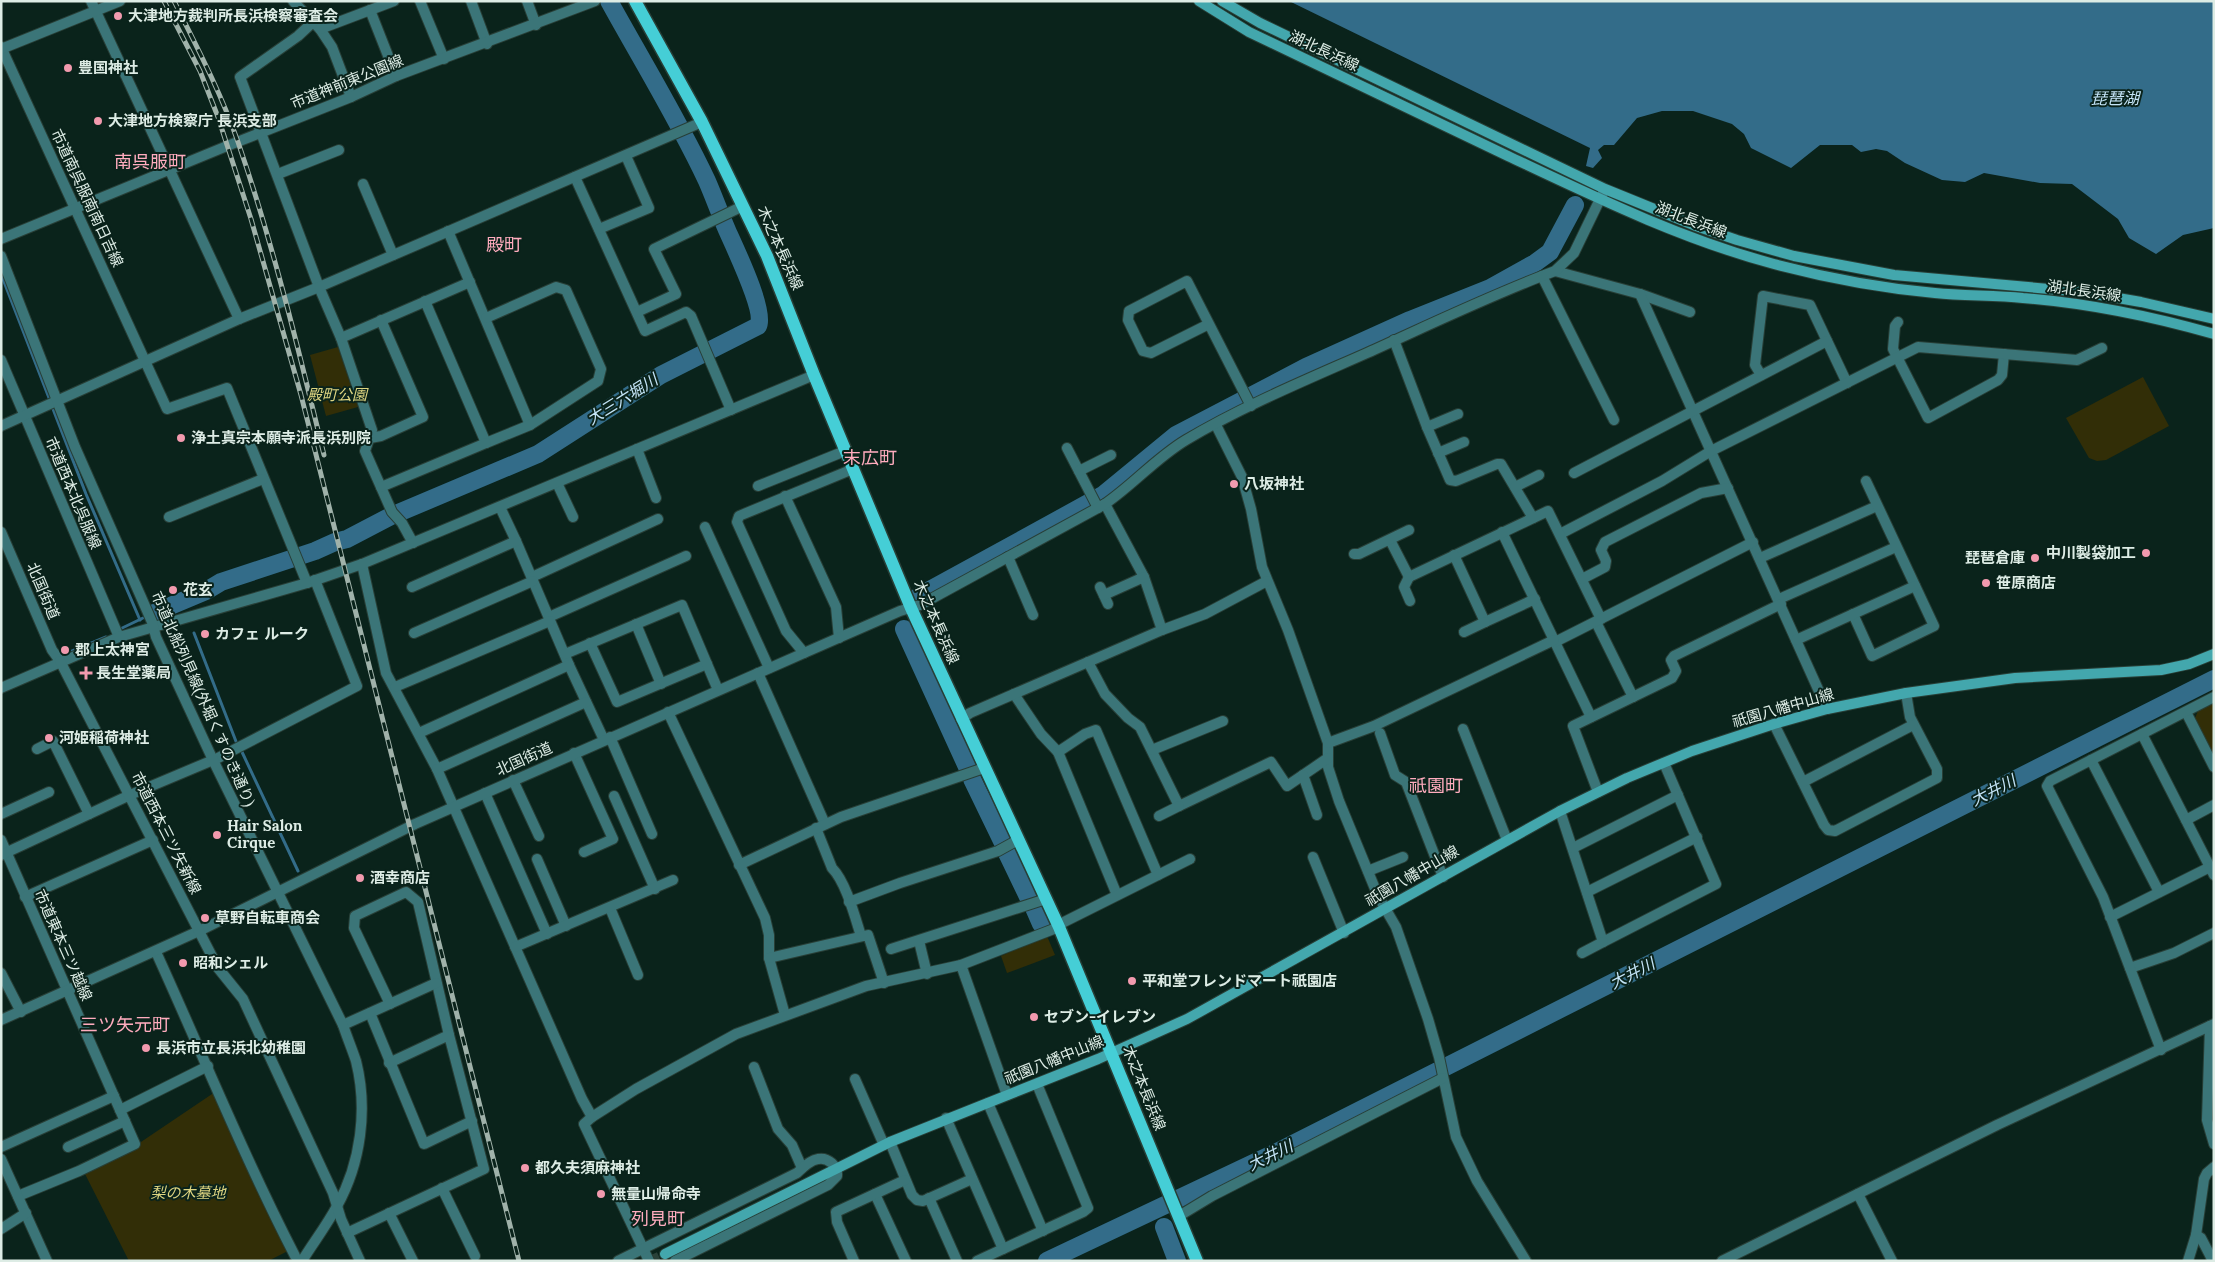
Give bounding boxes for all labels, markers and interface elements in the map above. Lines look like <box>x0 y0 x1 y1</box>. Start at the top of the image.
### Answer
place label: 大津地方裁判所長浜検察審査会 <box>128 6 338 25</box>
marker: 大津地方裁判所長浜検察審査会 <box>112 10 124 22</box>
street label: 湖北長浜線 <box>1286 26 1362 75</box>
street label: 市道神前東公園線 <box>288 50 406 113</box>
place label: 豊国神社 <box>78 58 138 77</box>
marker: 豊国神社 <box>62 62 74 74</box>
water label: 琵琶湖 <box>2091 88 2142 108</box>
place label: 大津地方検察庁 長浜支部 <box>108 111 277 130</box>
marker: 大津地方検察庁 長浜支部 <box>92 115 104 127</box>
street label: 市道南呉服南南日吉線 <box>47 126 128 270</box>
district label: 南呉服町 <box>114 150 186 173</box>
street label: 湖北長浜線 <box>1653 197 1730 242</box>
street label: 木之本長浜線 <box>753 203 807 293</box>
district label: 殿町 <box>486 233 522 256</box>
street label: 湖北長浜線 <box>2046 276 2123 305</box>
water label: 大三六堀川 <box>583 368 663 429</box>
park label: 殿町公園 <box>307 385 369 404</box>
place label: 浄土真宗本願寺派長浜別院 <box>191 428 371 447</box>
marker: 浄土真宗本願寺派長浜別院 <box>175 432 187 444</box>
street label: 市道西本北呉服線 <box>41 434 106 552</box>
district label: 末広町 <box>843 446 897 469</box>
place label: 八坂神社 <box>1244 474 1304 493</box>
marker: 八坂神社 <box>1228 478 1240 490</box>
place label: 中川製袋加工 <box>2046 543 2136 562</box>
marker: 中川製袋加工 <box>2140 547 2152 559</box>
place label: 琵琶倉庫 <box>1965 548 2025 567</box>
marker: 琵琶倉庫 <box>2029 552 2041 564</box>
street label: 北国街道 <box>23 559 64 622</box>
place label: 笹原商店 <box>1996 573 2056 592</box>
street label: 木之本長浜線 <box>909 577 963 667</box>
marker: 笹原商店 <box>1980 577 1992 589</box>
place label: 花玄 <box>183 580 213 599</box>
marker: 花玄 <box>167 584 179 596</box>
street label: 市道北船列見線(外堀くすのき通り) <box>146 588 260 810</box>
place label: カフェ ルーク <box>215 624 309 643</box>
marker: カフェ ルーク <box>199 628 211 640</box>
place label: 郡上太神宮 <box>75 640 150 659</box>
marker: 郡上太神宮 <box>59 644 71 656</box>
place label: 長生堂薬局 <box>96 663 171 682</box>
marker: 長生堂薬局 <box>80 667 92 679</box>
street label: 祇園八幡中山線 <box>1730 684 1836 731</box>
place label: 河姫稲荷神社 <box>59 728 149 747</box>
marker: 河姫稲荷神社 <box>43 732 55 744</box>
street label: 北国街道 <box>493 738 555 779</box>
street label: 市道西本三ツ矢新線 <box>127 768 206 897</box>
water label: 大井川 <box>1967 769 2021 810</box>
district label: 祇園町 <box>1409 774 1463 797</box>
place label: Hair Salon Cirque <box>227 816 303 852</box>
marker: Hair Salon Cirque <box>211 829 223 841</box>
street label: 祇園八幡中山線 <box>1362 841 1462 910</box>
place label: 酒幸商店 <box>370 868 430 887</box>
marker: 酒幸商店 <box>354 872 366 884</box>
street label: 市道東本三ツ越線 <box>30 886 97 1003</box>
place label: 草野自転車商会 <box>215 908 320 927</box>
marker: 草野自転車商会 <box>199 912 211 924</box>
water label: 大井川 <box>1606 952 1660 993</box>
place label: 昭和シェル <box>193 953 268 972</box>
marker: 昭和シェル <box>177 957 189 969</box>
place label: 平和堂フレンドマート祇園店 <box>1142 971 1337 990</box>
marker: 平和堂フレンドマート祇園店 <box>1126 975 1138 987</box>
place label: セブン-イレブン <box>1044 1007 1156 1026</box>
marker: セブン-イレブン <box>1028 1011 1040 1023</box>
district label: 三ツ矢元町 <box>80 1013 170 1036</box>
street label: 祇園八幡中山線 <box>1002 1031 1106 1088</box>
place label: 長浜市立長浜北幼稚園 <box>156 1038 306 1057</box>
marker: 長浜市立長浜北幼稚園 <box>140 1042 152 1054</box>
street label: 木之本長浜線 <box>1119 1043 1170 1133</box>
water label: 大井川 <box>1244 1135 1298 1175</box>
place label: 都久夫須麻神社 <box>535 1158 640 1177</box>
marker: 都久夫須麻神社 <box>519 1162 531 1174</box>
park label: 梨の木墓地 <box>150 1183 227 1202</box>
place label: 無量山帰命寺 <box>611 1184 701 1203</box>
marker: 無量山帰命寺 <box>595 1188 607 1200</box>
district label: 列見町 <box>631 1207 685 1230</box>

